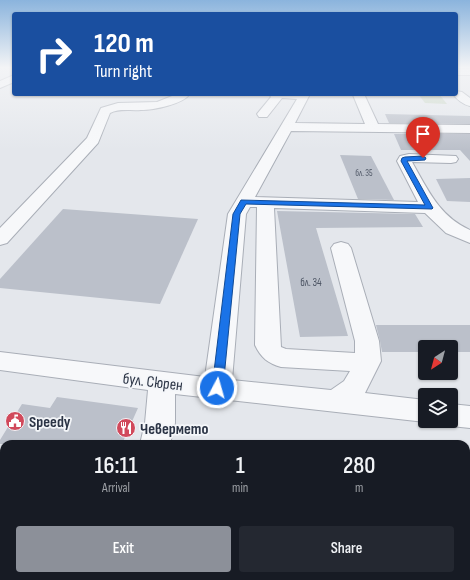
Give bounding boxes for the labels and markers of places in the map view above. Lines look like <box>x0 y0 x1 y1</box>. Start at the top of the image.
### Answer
pin <box>406 117 440 158</box>
public building icon: Speedy <box>4 410 26 432</box>
place label: Speedy <box>29 413 71 432</box>
restaurant icon: Чевермето <box>115 417 137 439</box>
place label: Чевермето <box>140 420 208 439</box>

